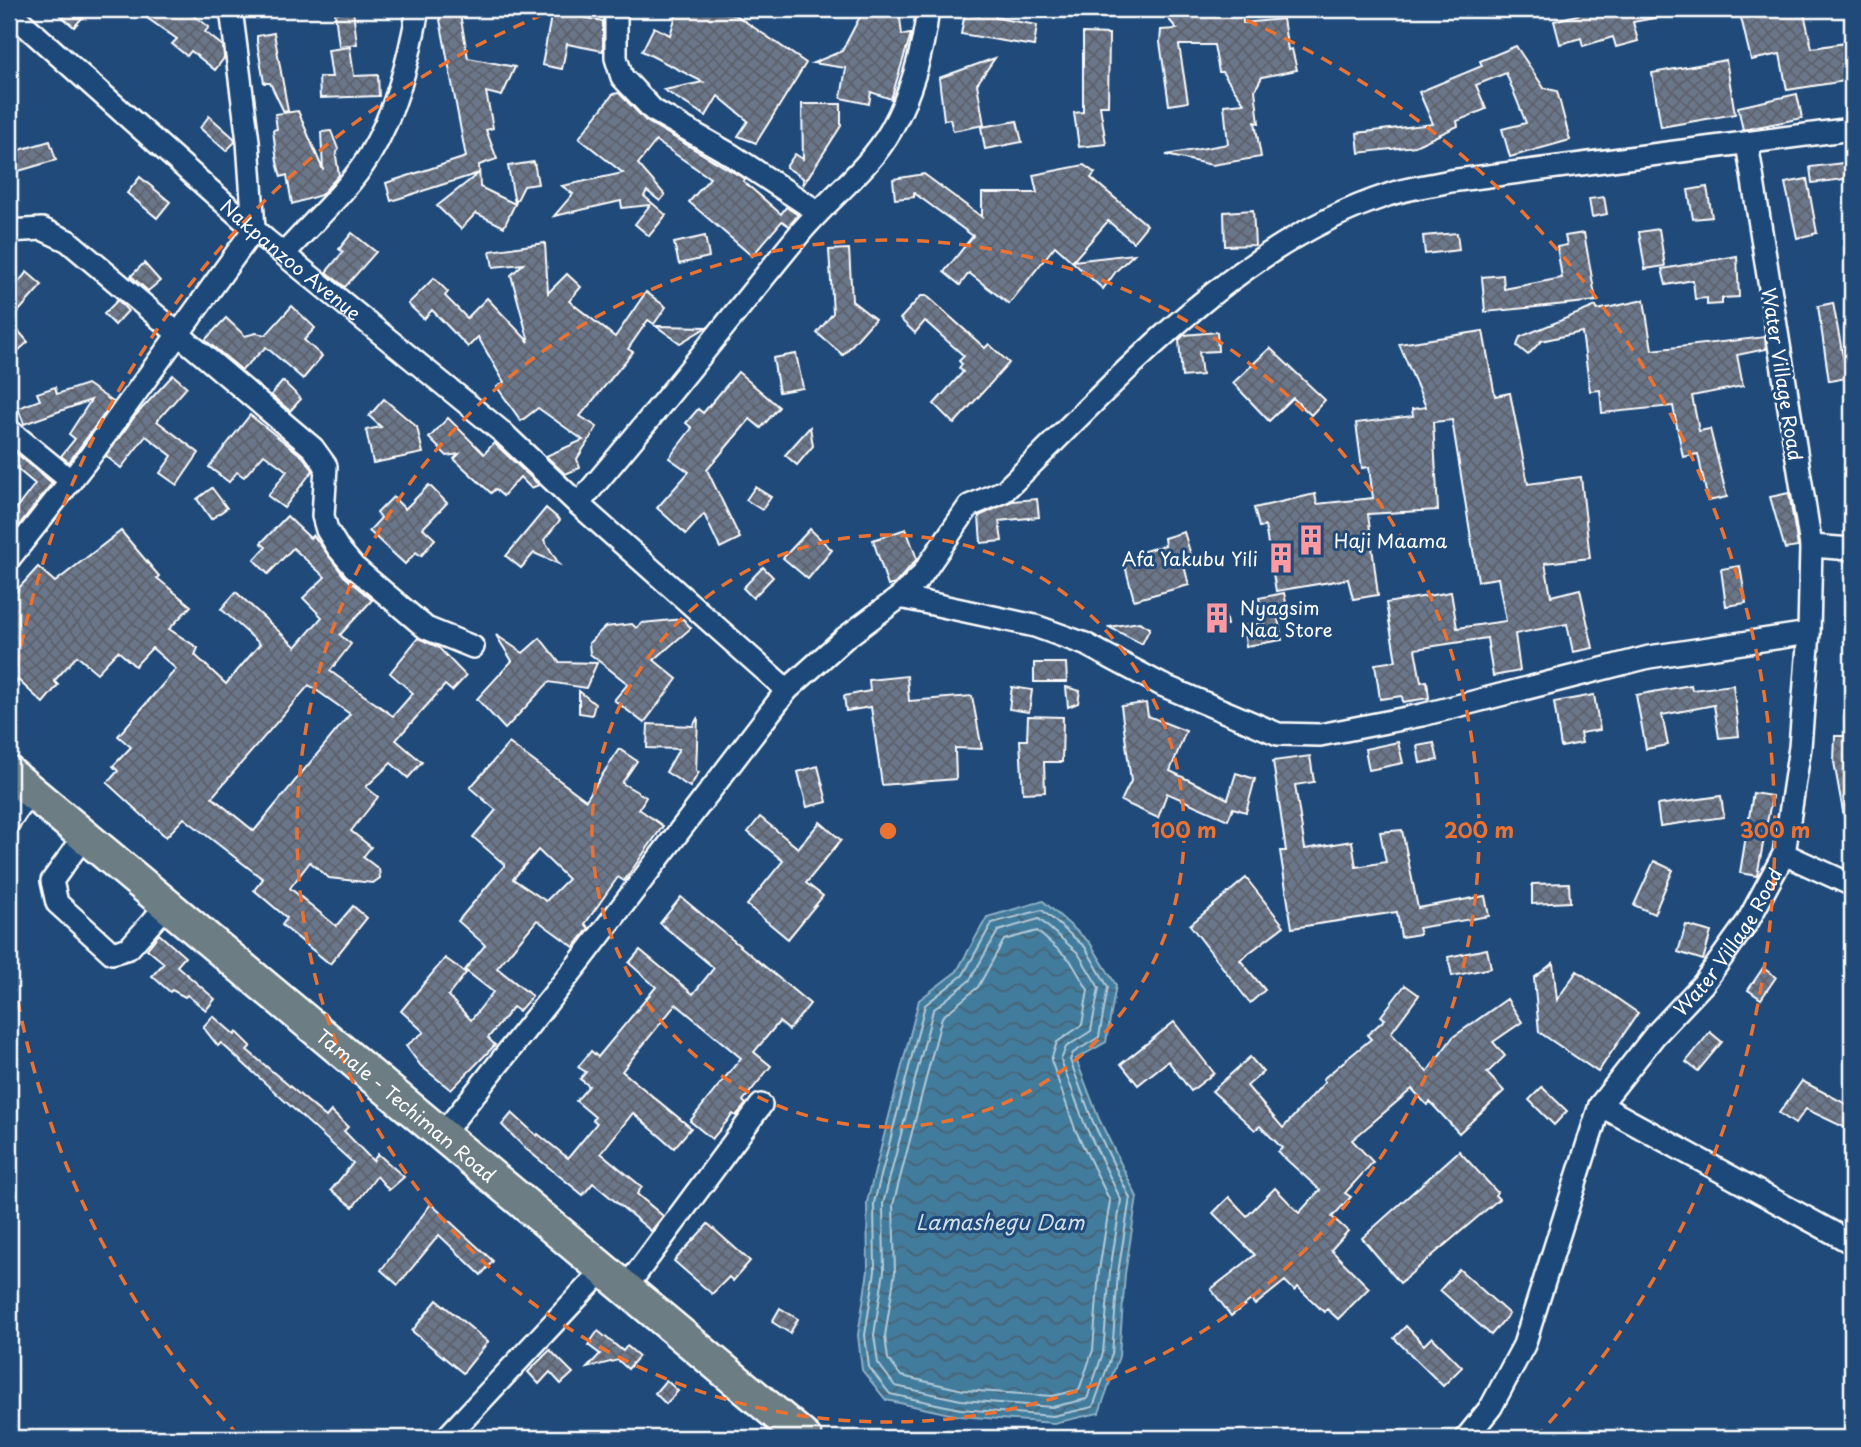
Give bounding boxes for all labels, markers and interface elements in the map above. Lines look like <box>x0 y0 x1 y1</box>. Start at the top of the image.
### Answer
street label: Nakpanzoo Avenue <box>215 192 368 326</box>
street label: Water Village Road <box>1755 285 1811 463</box>
building icon: Haji Maama <box>1294 523 1328 557</box>
place label: Haji Maama <box>1334 526 1447 554</box>
building icon: Afa Yakubu Yili <box>1264 541 1298 575</box>
place label: Afa Yakubu Yili <box>1122 544 1258 572</box>
place label: Nyagsim Naa Store <box>1240 593 1333 643</box>
building icon: Nyagsim Naa Store <box>1200 601 1234 635</box>
text: 100 m <box>1151 813 1217 845</box>
text: 200 m <box>1444 813 1514 845</box>
text: 300 m <box>1740 813 1810 845</box>
centre of rings <box>876 819 900 843</box>
street label: Water Village Road <box>1667 862 1788 1022</box>
street label: Tamale - Techiman Road <box>310 1022 503 1189</box>
water label: Lamashegu Dam <box>916 1205 1085 1237</box>

